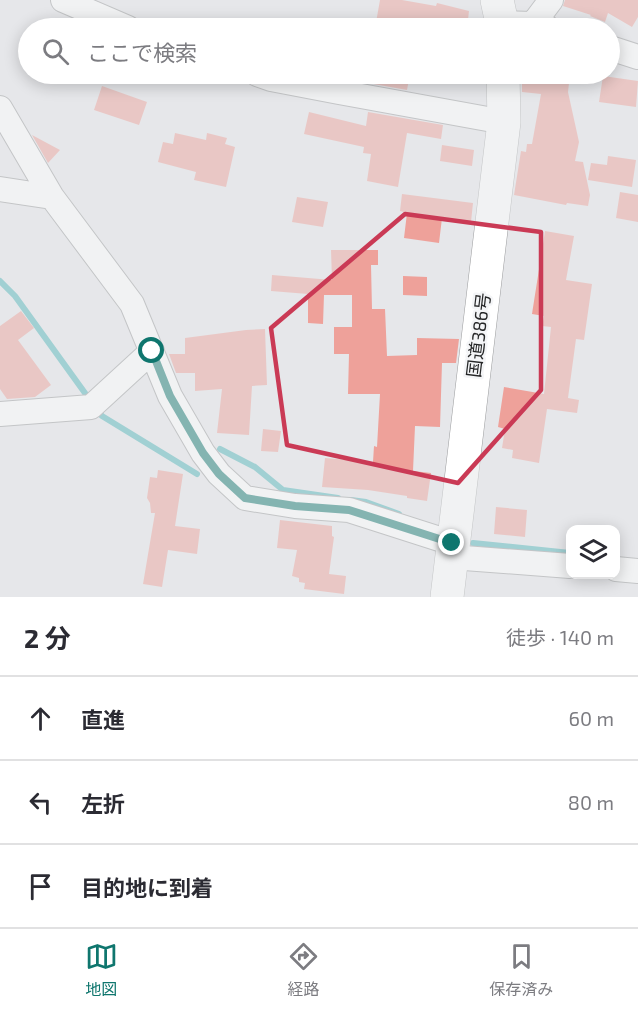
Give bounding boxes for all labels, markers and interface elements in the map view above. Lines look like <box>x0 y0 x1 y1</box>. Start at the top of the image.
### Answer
search box <box>18 18 620 84</box>
icon: search <box>39 35 72 68</box>
text: ここで検索 <box>87 39 197 65</box>
street label: 国道386号 <box>462 291 494 379</box>
route start <box>138 337 164 363</box>
map controls <box>566 525 620 579</box>
button: layers <box>566 525 620 579</box>
route end <box>438 529 464 555</box>
text: 2 分 <box>24 622 71 653</box>
text: 徒歩 · 140 m <box>506 625 614 649</box>
icon: ahead <box>24 702 57 735</box>
text: 直進 <box>81 706 125 732</box>
text: 60 m <box>569 706 614 730</box>
icon: left <box>24 786 57 819</box>
text: 左折 <box>81 790 125 816</box>
text: 80 m <box>568 790 614 814</box>
icon: arrive <box>24 870 57 903</box>
text: 目的地に到着 <box>81 874 213 900</box>
tab: 地図 <box>85 940 118 1000</box>
tab: 経路 <box>287 940 320 1000</box>
tab: 保存済み <box>489 940 553 1000</box>

